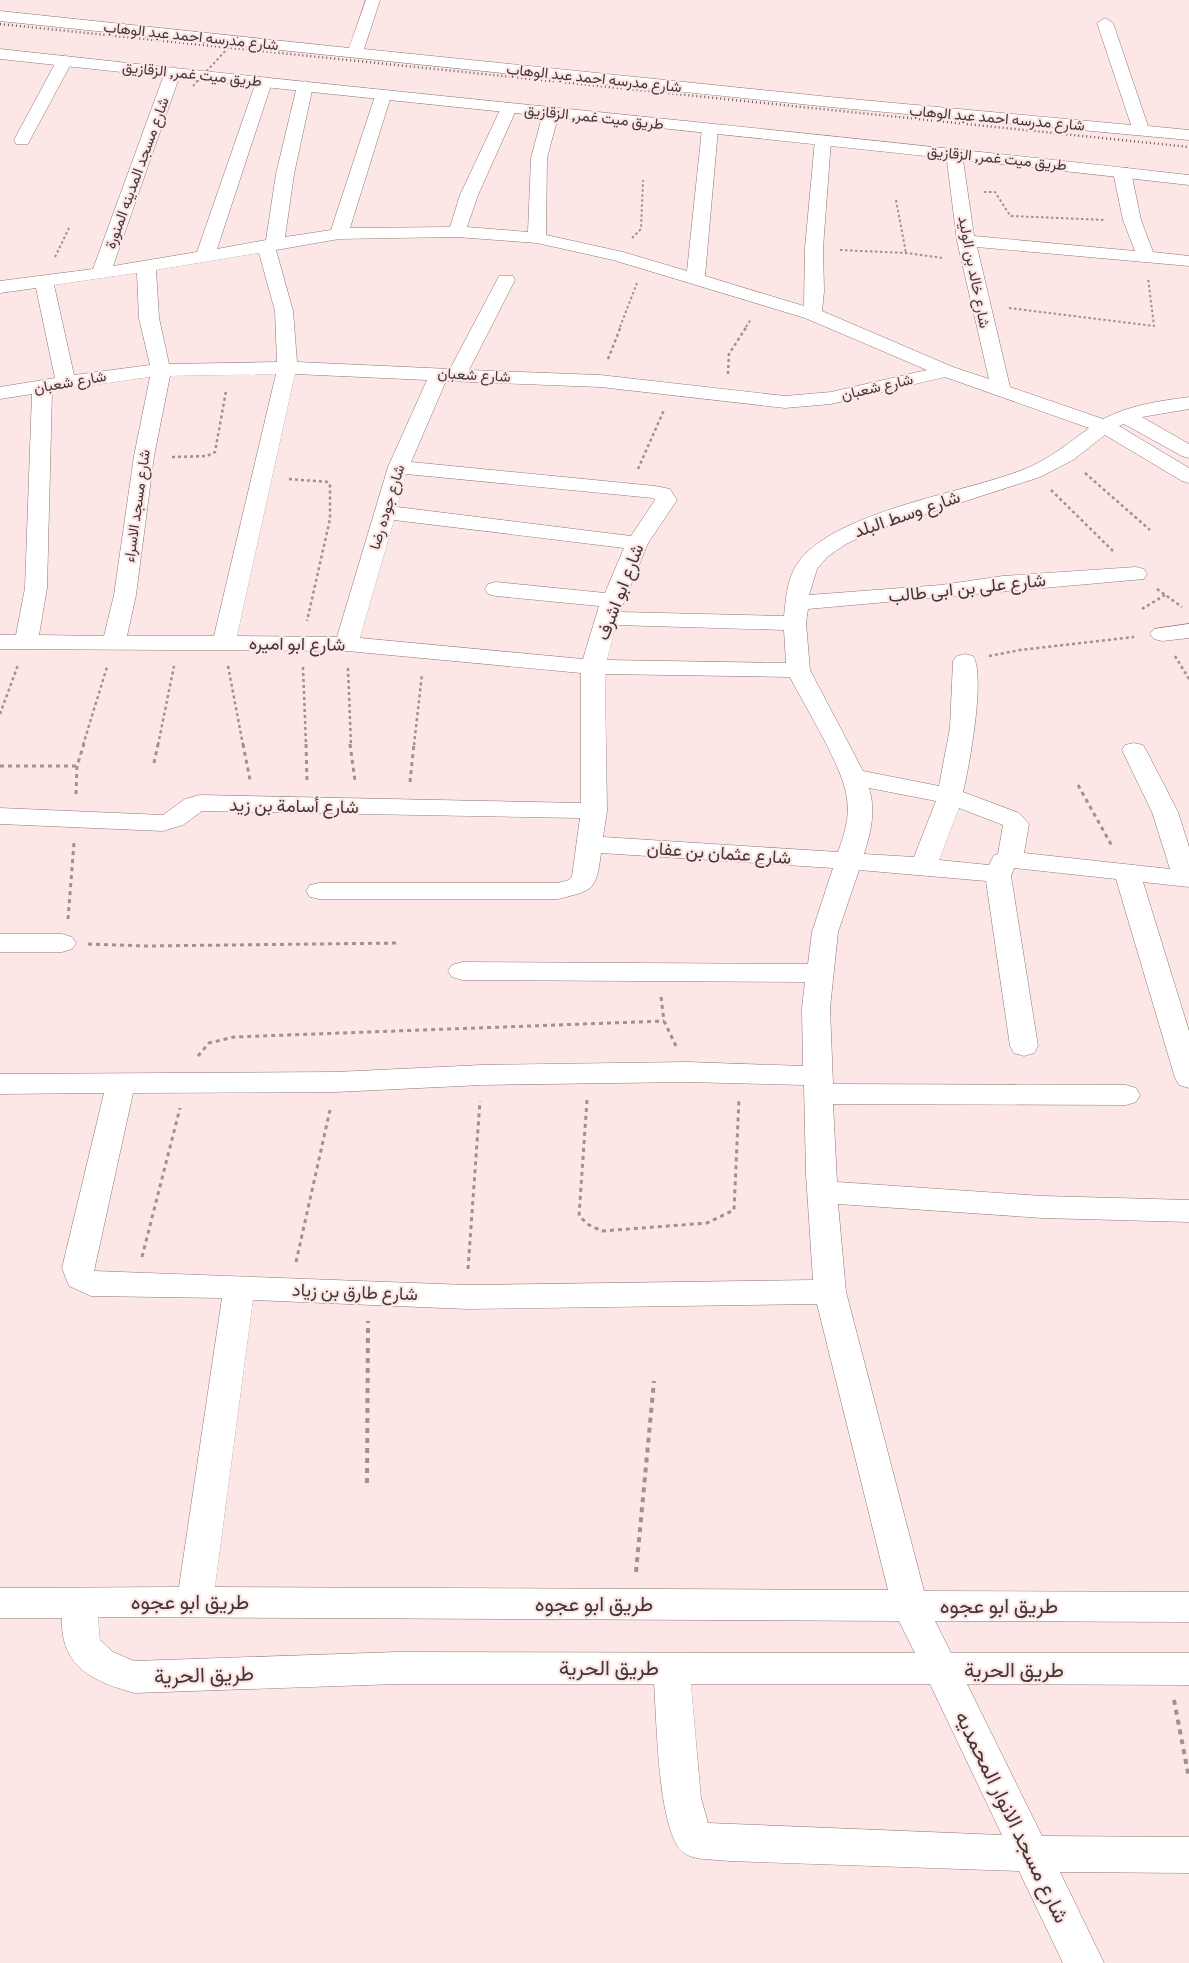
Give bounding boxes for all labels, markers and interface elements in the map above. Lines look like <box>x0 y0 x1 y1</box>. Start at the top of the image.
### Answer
street label: شارع مدرسه احمد عبد الوهاب <box>102 18 280 56</box>
street label: طريق ميت غمر, الزقازيق <box>121 58 263 91</box>
street label: شارع مدرسه احمد عبد الوهاب <box>505 60 683 98</box>
street label: شارع مسجد المدينه المنورة <box>101 95 175 252</box>
street label: طريق ميت غمر, الزقازيق <box>523 101 665 134</box>
street label: شارع مدرسه احمد عبد الوهاب <box>908 101 1086 137</box>
street label: طريق ميت غمر, الزقازيق <box>926 142 1068 175</box>
street label: شارع خالد بن الوليد <box>952 214 994 330</box>
street label: شارع شعبان <box>437 364 511 388</box>
street label: شارع شعبان <box>32 367 108 399</box>
street label: شارع شعبان <box>839 370 915 406</box>
street label: شارع مسجد الاسراء <box>120 448 156 564</box>
street label: شارع جوده رضا <box>366 462 410 552</box>
street label: شارع وسط البلد <box>851 486 963 543</box>
street label: شارع ابو اشرف <box>592 541 649 644</box>
street label: شارع على بن ابى طالب <box>887 569 1047 608</box>
street label: شارع ابو اميره <box>249 632 345 657</box>
street label: شارع أسامة بن زيد <box>229 794 359 819</box>
street label: شارع عثمان بن عفان <box>646 837 792 870</box>
street label: شارع طارق بن زياد <box>292 1279 418 1306</box>
street label: طريق ابو عجوه <box>131 1589 249 1615</box>
street label: طريق ابو عجوه <box>535 1591 653 1617</box>
street label: طريق ابو عجوه <box>940 1593 1058 1619</box>
street label: طريق الحرية <box>559 1655 659 1681</box>
street label: طريق الحرية <box>964 1657 1064 1683</box>
street label: طريق الحرية <box>154 1660 254 1690</box>
street label: شارع مسجد الانوار المحمديه <box>948 1707 1075 1928</box>

